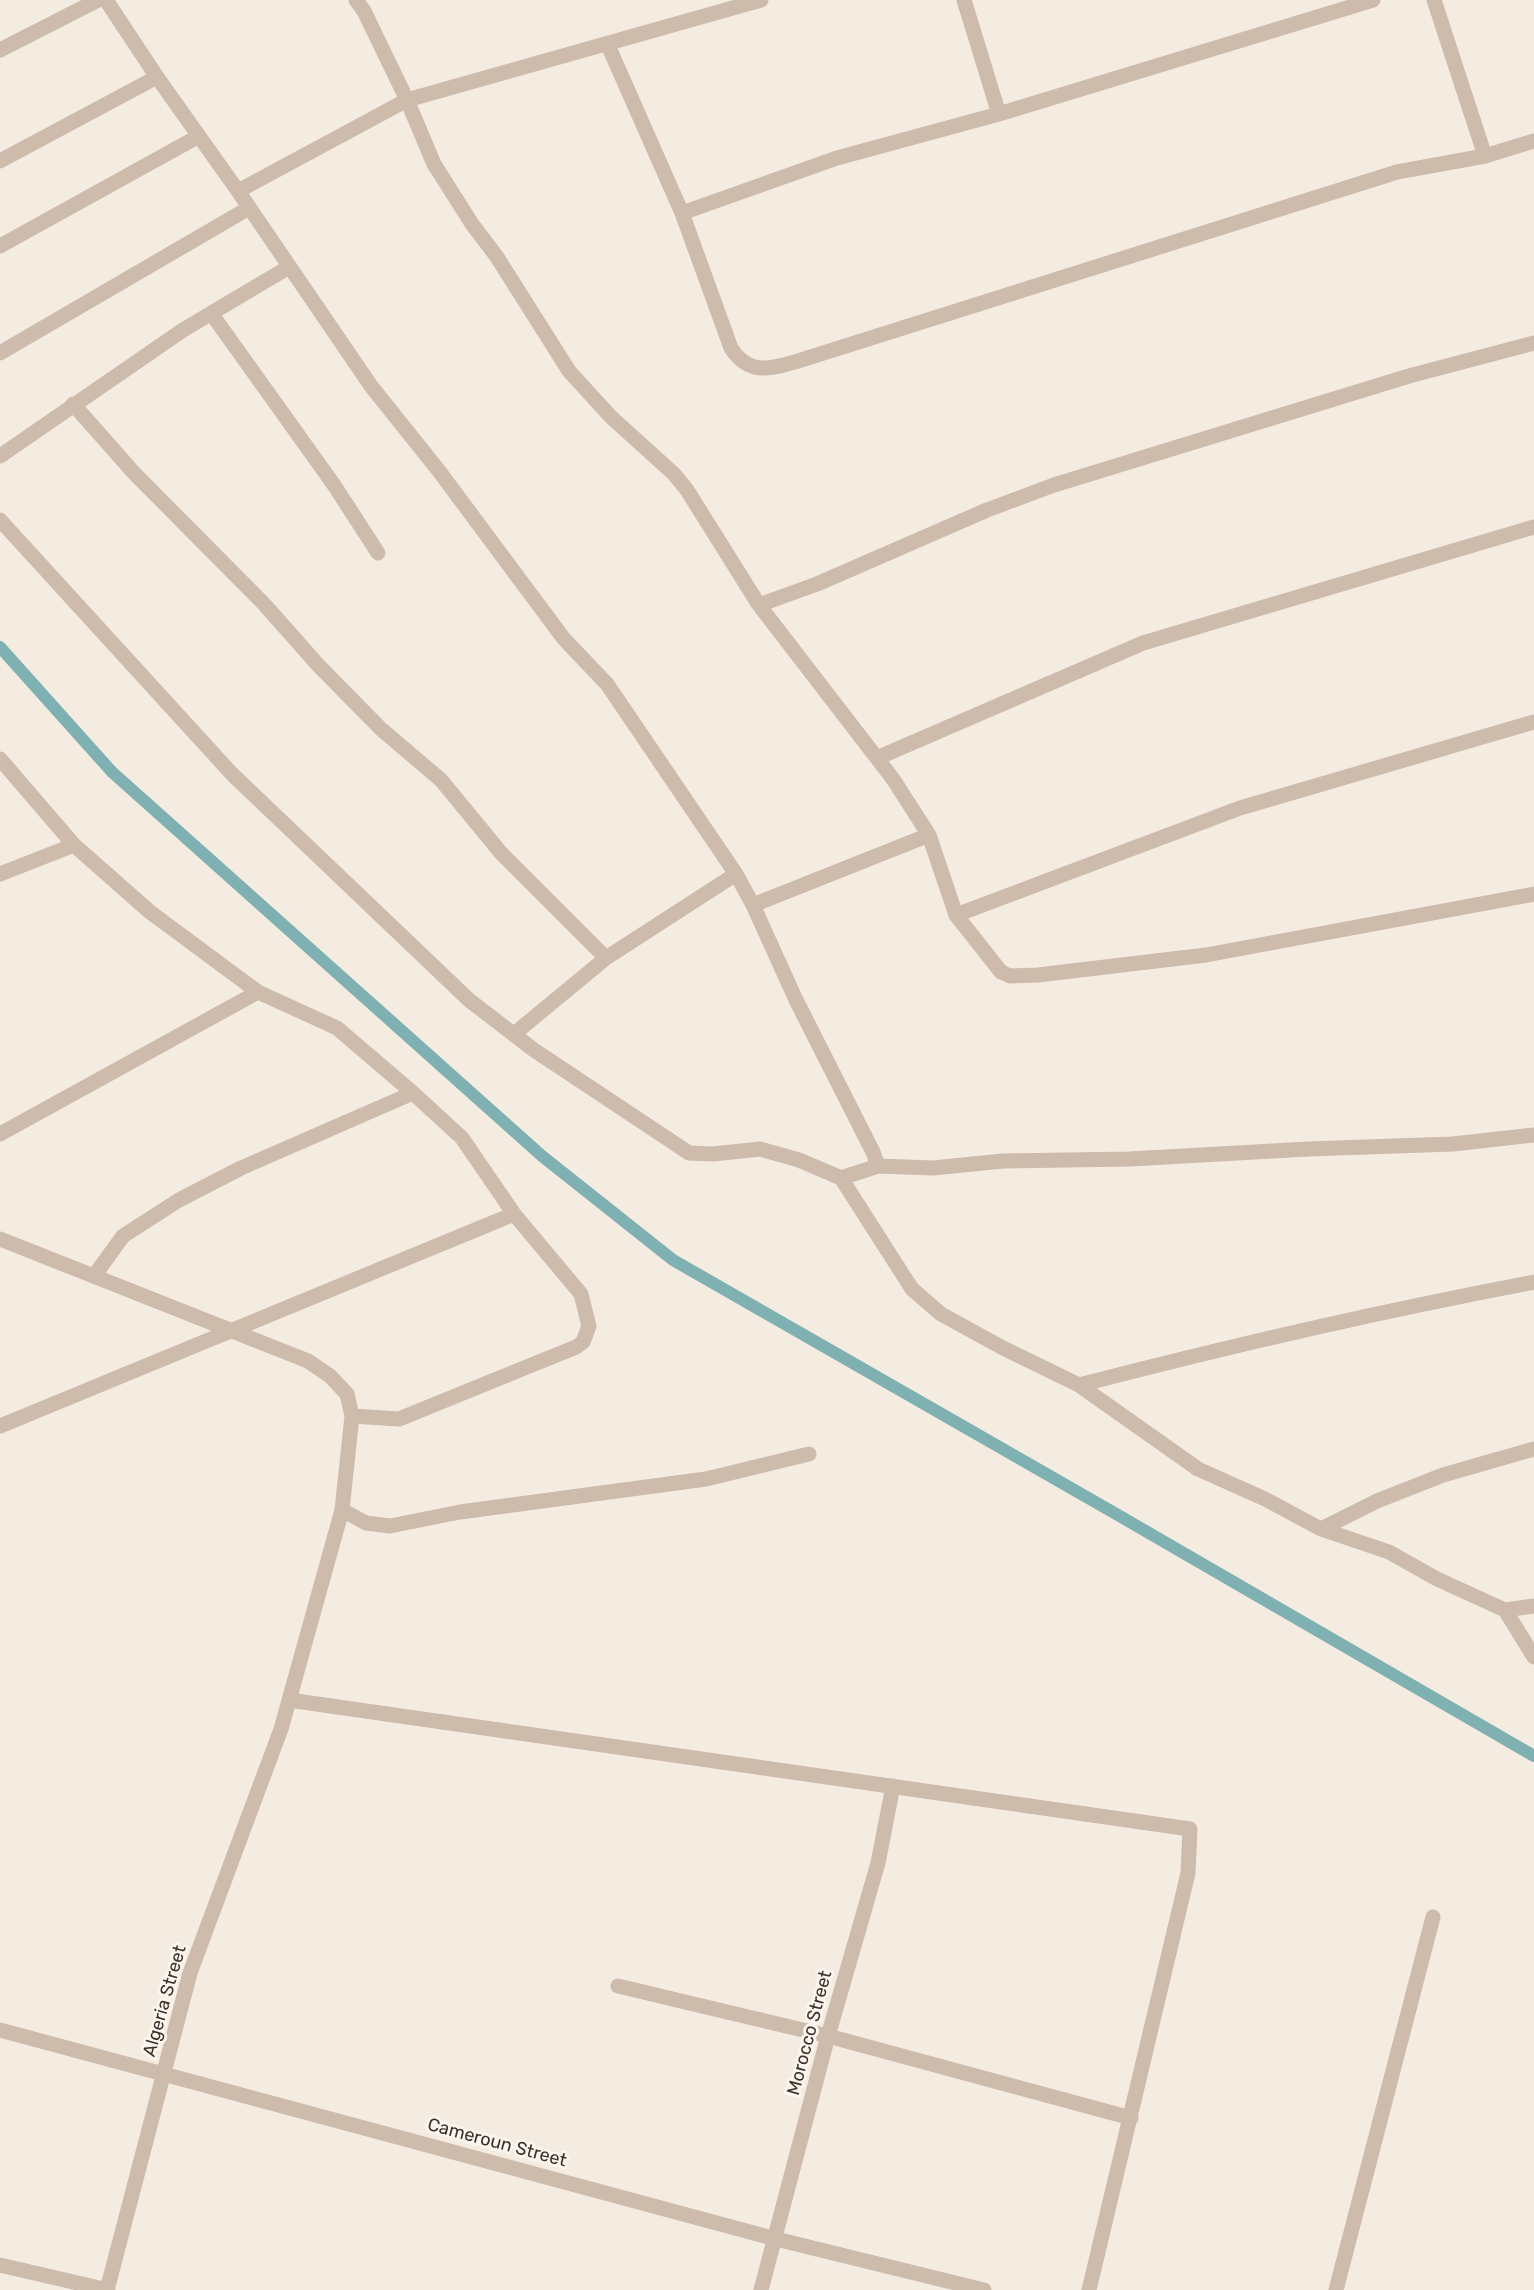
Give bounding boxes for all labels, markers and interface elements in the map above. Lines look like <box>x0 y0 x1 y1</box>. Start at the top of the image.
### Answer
street label: Algeria Street <box>139 1943 191 2059</box>
street label: Morocco Street <box>783 1968 837 2098</box>
street label: Cameroun Street <box>425 2114 569 2172</box>

